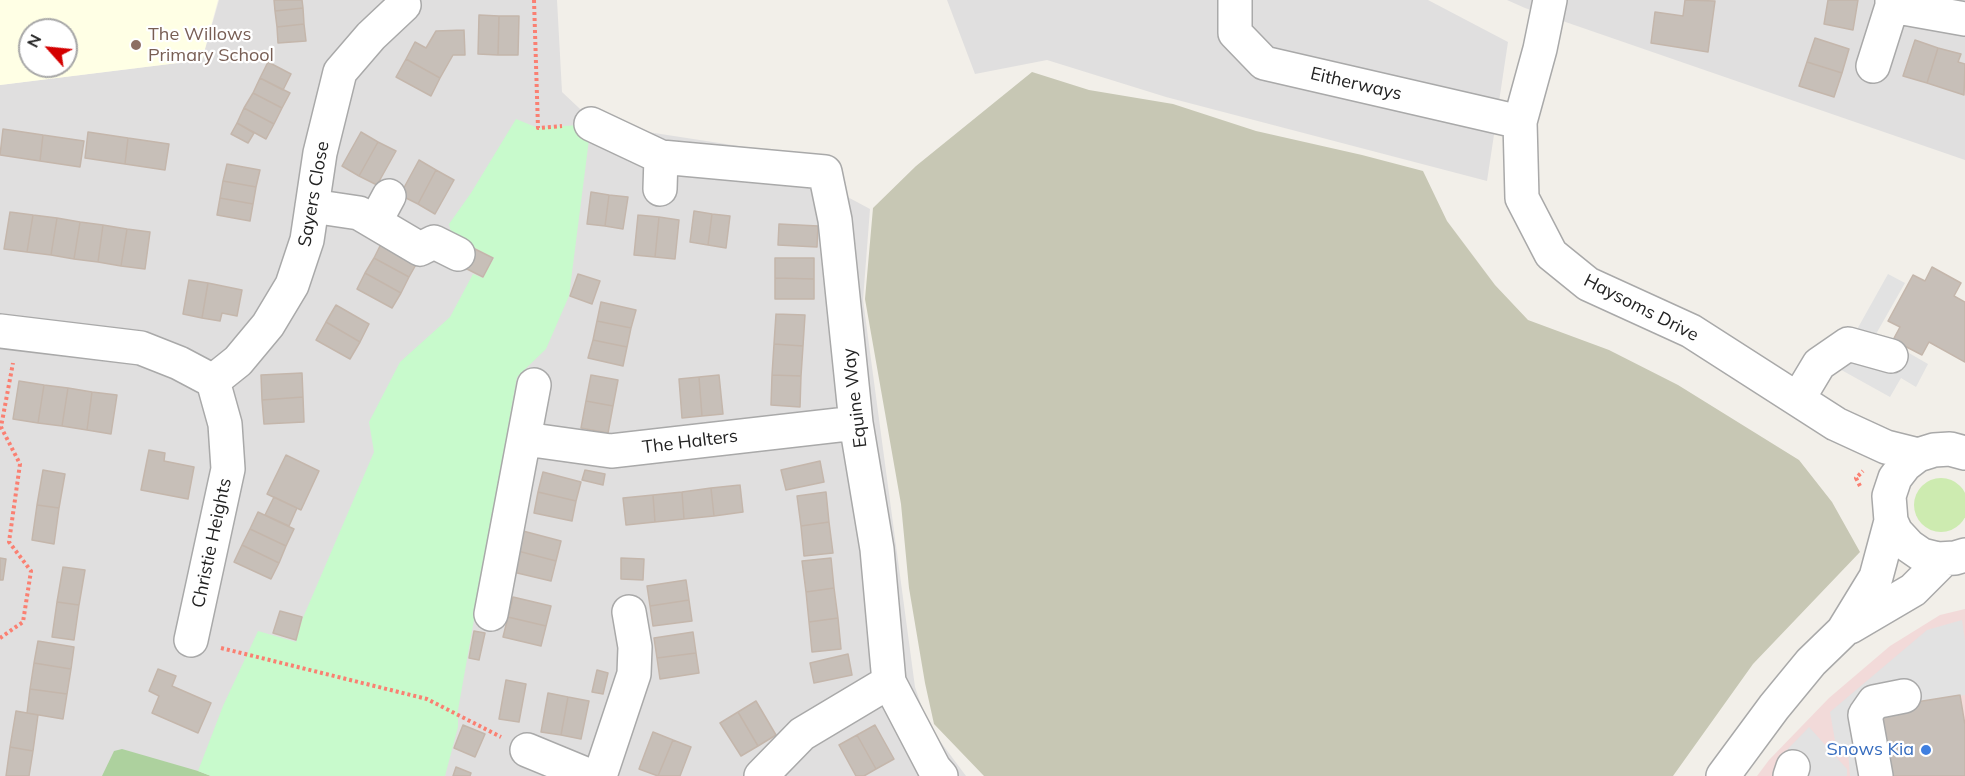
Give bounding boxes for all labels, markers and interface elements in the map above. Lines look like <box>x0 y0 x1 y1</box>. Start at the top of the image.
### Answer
north arrow <box>18 18 78 78</box>
place label: The Willows Primary School <box>148 24 274 66</box>
text: N <box>22 31 45 51</box>
marker: The Willows Primary School <box>129 38 143 52</box>
street label: Eitherways <box>1308 63 1404 105</box>
street label: Sayers Close <box>294 140 334 248</box>
street label: Haysoms Drive <box>1580 270 1702 346</box>
street label: Equine Way <box>838 347 872 449</box>
street label: The Halters <box>641 425 739 459</box>
street label: Christie Heights <box>188 476 236 610</box>
place label: Snows Kia <box>1827 739 1914 761</box>
marker: Snows Kia <box>1919 743 1933 757</box>

